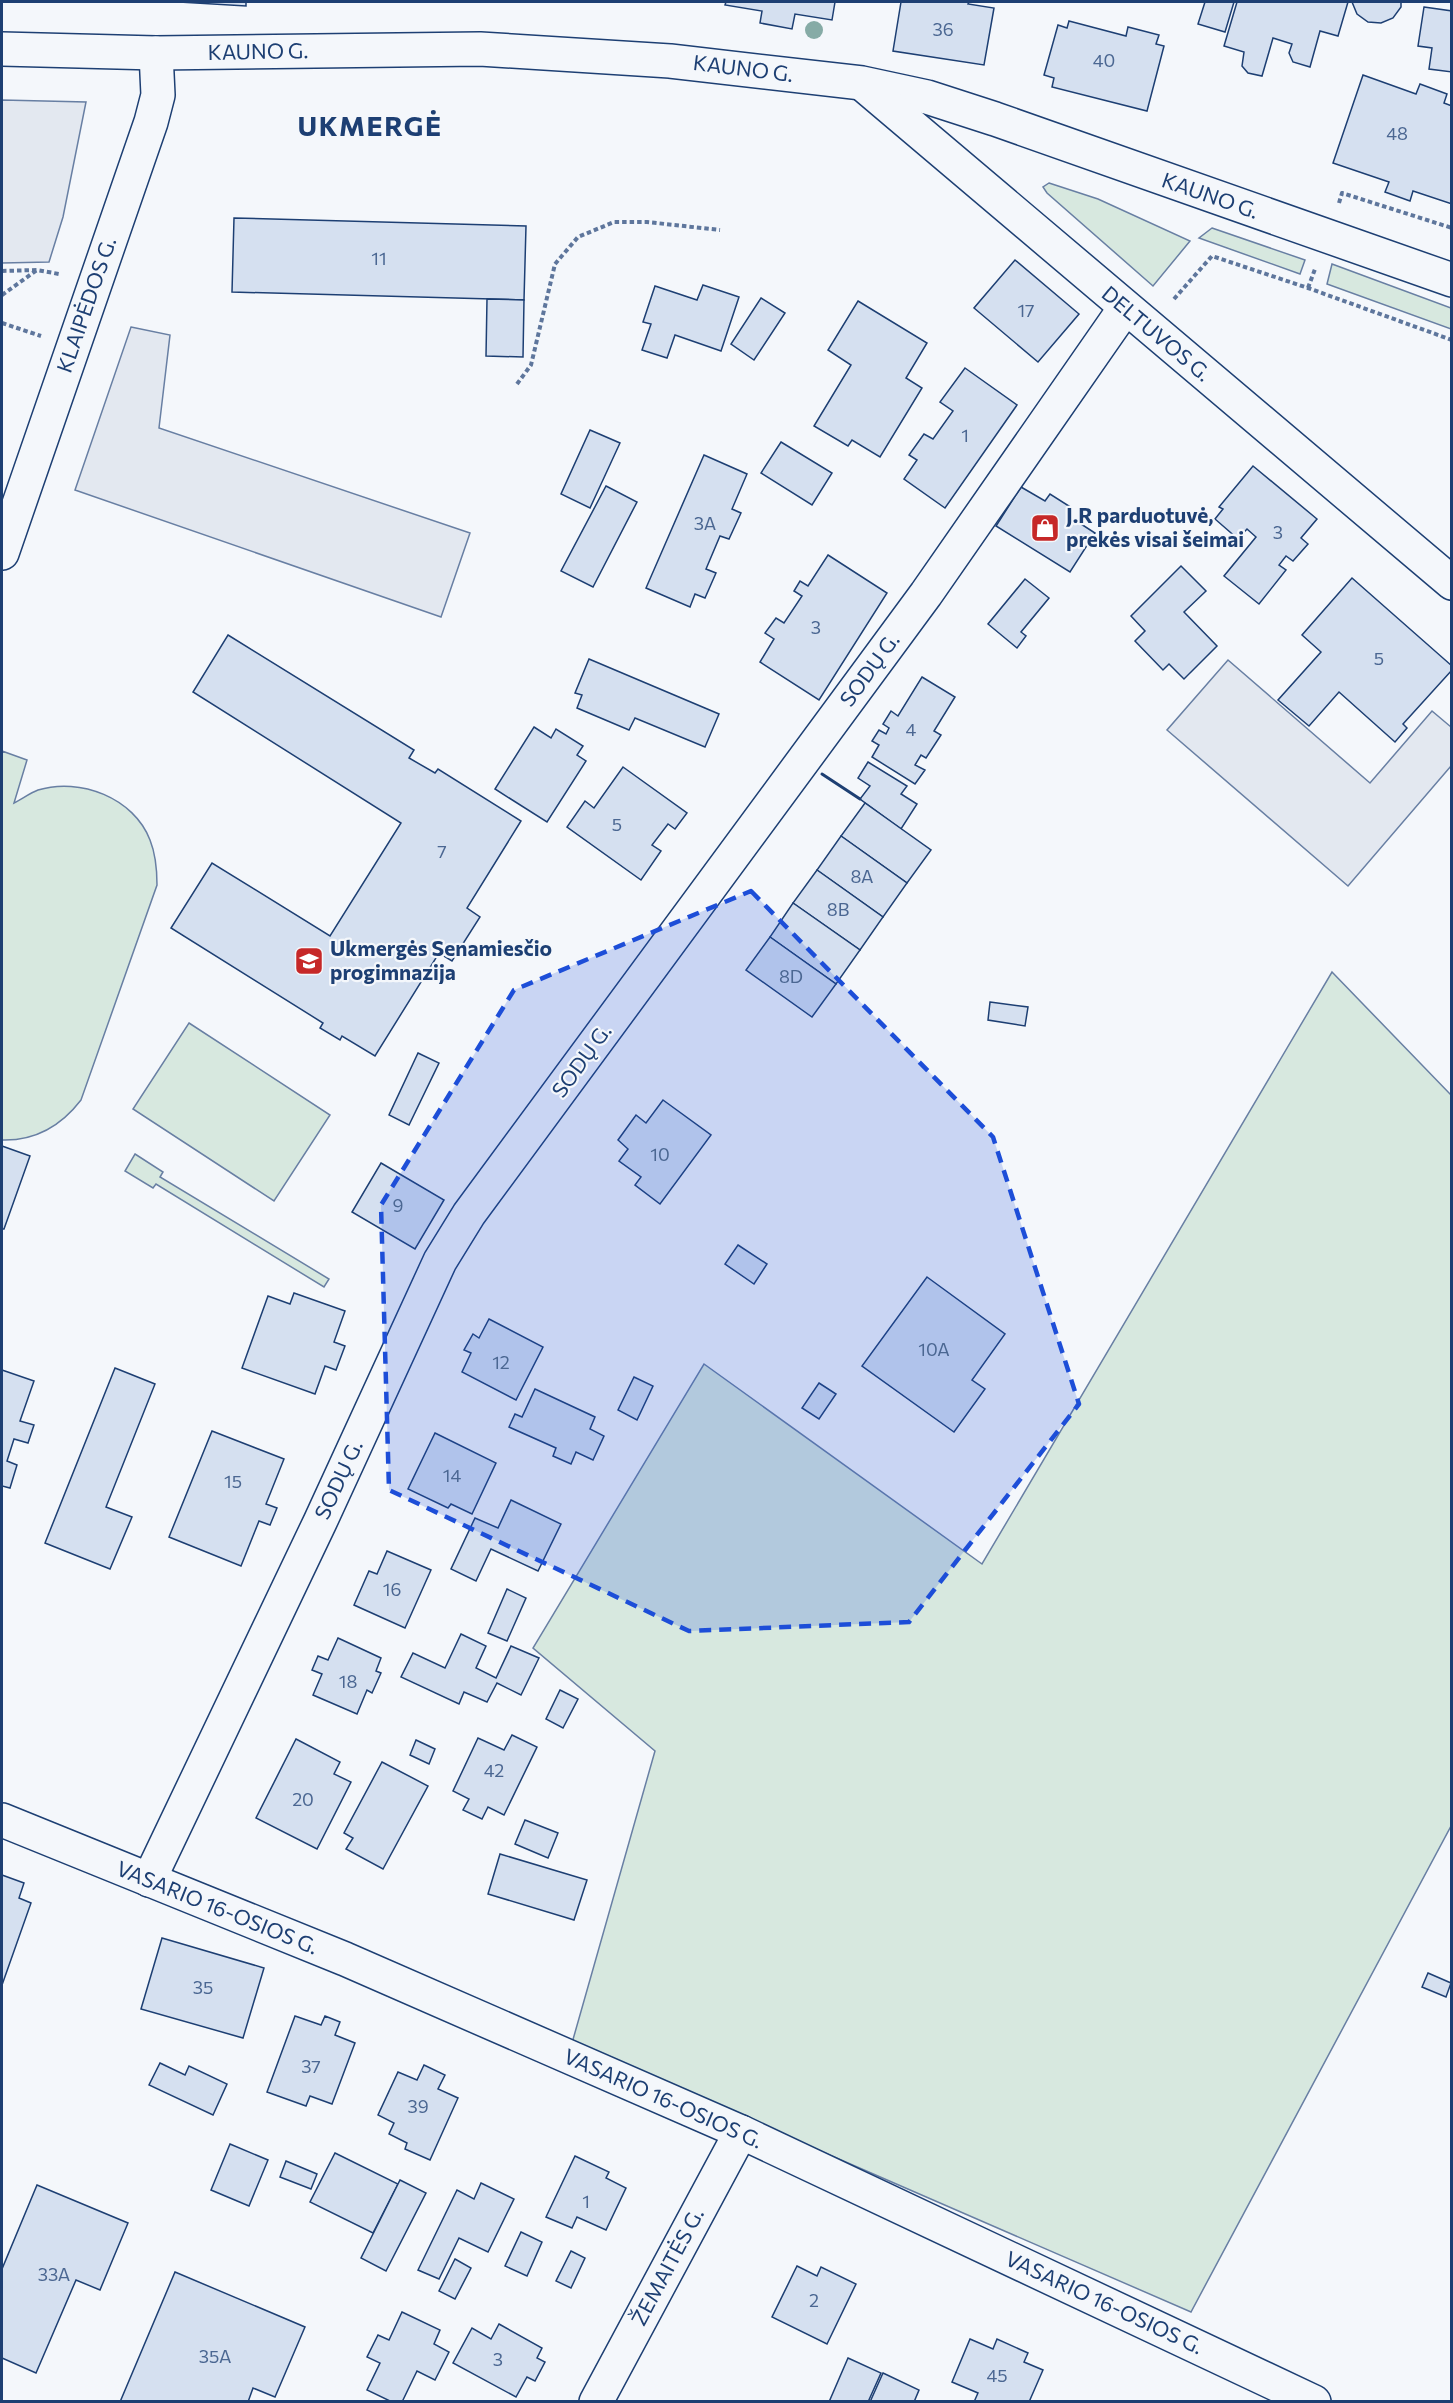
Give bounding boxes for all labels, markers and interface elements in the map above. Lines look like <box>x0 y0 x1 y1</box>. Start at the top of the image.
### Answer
house number: 36 <box>932 18 954 40</box>
street label: KAUNO G. <box>207 37 309 64</box>
street label: KAUNO G. <box>692 49 795 86</box>
house number: 40 <box>1093 49 1115 71</box>
district label: UKMERGĖ <box>297 109 443 142</box>
house number: 48 <box>1386 122 1408 144</box>
street label: KAUNO G. <box>1159 166 1262 223</box>
street label: KLAIPĖDOS G. <box>51 234 120 375</box>
house number: 11 <box>371 247 387 269</box>
street label: DELTUVOS G. <box>1097 280 1217 386</box>
house number: 17 <box>1017 299 1035 321</box>
house number: 1 <box>961 424 969 446</box>
place label: J.R parduotuvė, prekės visai šeimai <box>1066 502 1244 551</box>
house number: 3A <box>694 512 716 534</box>
shop icon: J.R parduotuvė, prekės visai šeimai <box>1029 512 1061 544</box>
house number: 3 <box>1273 521 1283 543</box>
house number: 3 <box>811 616 821 638</box>
street label: SODŲ G. <box>834 628 904 711</box>
house number: 5 <box>1374 647 1384 669</box>
house number: 4 <box>906 718 917 740</box>
house number: 5 <box>612 813 622 835</box>
house number: 7 <box>437 840 447 862</box>
house number: 8A <box>851 865 873 887</box>
house number: 8B <box>827 898 849 920</box>
place label: Ukmergės Senamiesčio progimnazija <box>330 935 552 984</box>
school or university icon: Ukmergės Senamiesčio progimnazija <box>293 945 325 977</box>
house number: 8D <box>779 965 803 987</box>
street label: SODŲ G. <box>546 1019 616 1102</box>
house number: 10 <box>650 1143 670 1165</box>
house number: 9 <box>393 1194 403 1216</box>
house number: 10A <box>918 1338 950 1360</box>
house number: 12 <box>492 1351 510 1373</box>
street label: SODŲ G. <box>308 1436 367 1523</box>
house number: 14 <box>443 1464 461 1486</box>
house number: 15 <box>224 1470 242 1492</box>
house number: 16 <box>383 1578 401 1600</box>
house number: 18 <box>339 1670 357 1692</box>
house number: 42 <box>484 1759 504 1781</box>
house number: 20 <box>292 1788 314 1810</box>
street label: VASARIO 16-OSIOS G. <box>113 1855 322 1958</box>
house number: 35 <box>193 1976 213 1998</box>
street label: VASARIO 16-OSIOS G. <box>560 2042 767 2153</box>
house number: 37 <box>301 2055 321 2077</box>
house number: 39 <box>407 2095 429 2117</box>
house number: 1 <box>582 2190 590 2212</box>
street label: ŽEMAITĖS G. <box>625 2203 708 2329</box>
street label: VASARIO 16-OSIOS G. <box>1002 2245 1207 2358</box>
house number: 33A <box>38 2263 70 2285</box>
house number: 2 <box>809 2289 819 2311</box>
house number: 35A <box>199 2345 231 2367</box>
house number: 3 <box>493 2348 503 2370</box>
house number: 45 <box>986 2364 1008 2386</box>

